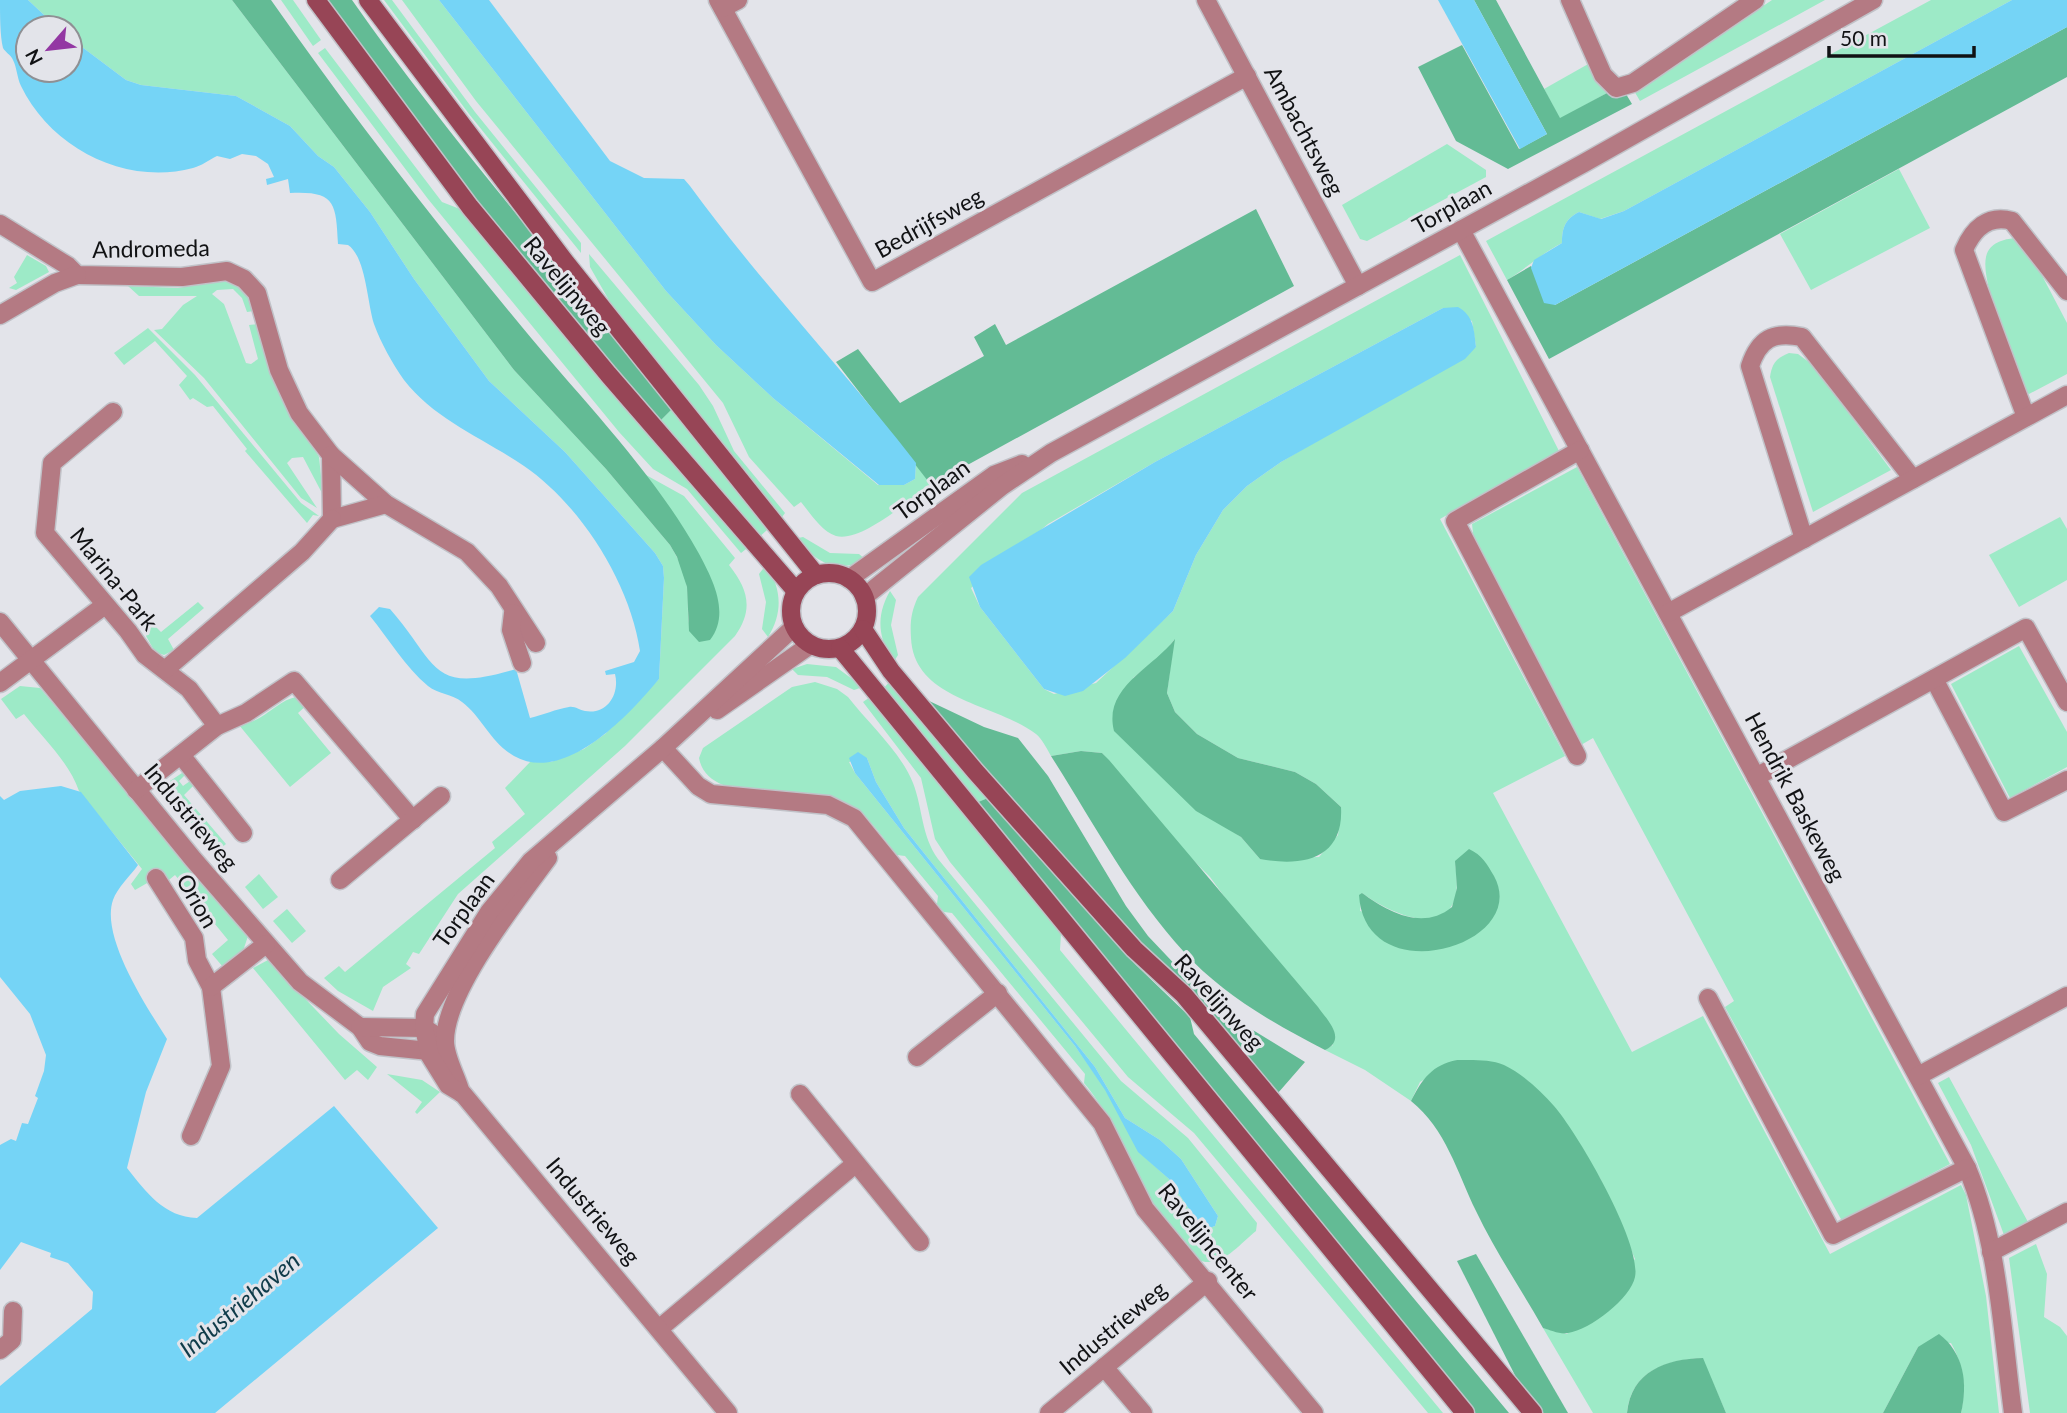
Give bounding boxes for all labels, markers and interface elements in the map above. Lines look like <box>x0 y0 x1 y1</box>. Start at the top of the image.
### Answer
north arrow <box>14 14 84 84</box>
scale bar <box>1829 14 1974 58</box>
text: 50 m <box>1840 25 1887 50</box>
text: N <box>20 45 47 69</box>
street label: Ambachtsweg <box>1259 61 1351 200</box>
street label: Torplaan <box>1407 173 1496 239</box>
street label: Bedrijfsweg <box>870 181 987 263</box>
street label: Ravelijnweg <box>518 230 617 340</box>
street label: Andromeda <box>92 233 210 263</box>
street label: Torplaan <box>888 453 975 526</box>
street label: Marina-Park <box>65 521 165 636</box>
street label: Hendrik Baskeweg <box>1739 707 1852 886</box>
street label: Industrieweg <box>139 757 245 876</box>
street label: Torplaan <box>427 866 500 953</box>
street label: Orion <box>171 868 224 933</box>
street label: Ravelijnweg <box>1169 947 1270 1055</box>
street label: Industrieweg <box>541 1151 647 1270</box>
street label: Ravelijncenter <box>1153 1177 1265 1306</box>
water label: Industriehaven <box>173 1245 305 1363</box>
street label: Industrieweg <box>1053 1274 1172 1380</box>

